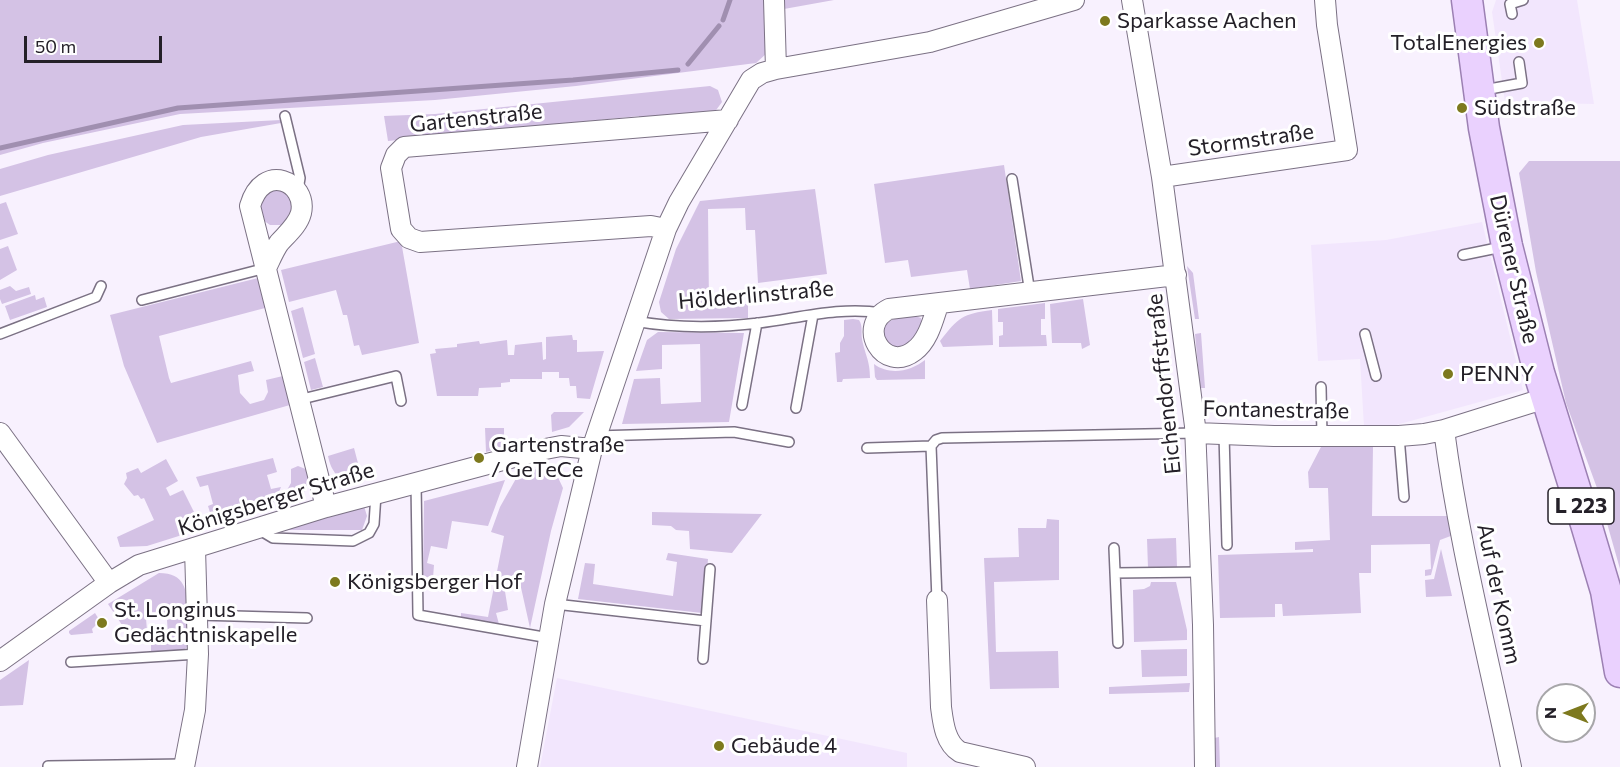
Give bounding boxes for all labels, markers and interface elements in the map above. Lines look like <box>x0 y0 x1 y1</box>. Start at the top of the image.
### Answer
place label: Sparkasse Aachen <box>1117 8 1297 34</box>
marker: Sparkasse Aachen <box>1098 14 1112 28</box>
scale bar <box>27 24 165 62</box>
place label: TotalEnergies <box>1390 30 1527 56</box>
text: 50 m <box>35 35 76 57</box>
marker: TotalEnergies <box>1532 36 1546 50</box>
place label: Südstraße <box>1474 95 1576 121</box>
street label: Gartenstraße <box>408 98 544 138</box>
marker: Südstraße <box>1455 101 1469 115</box>
street label: Stormstraße <box>1186 118 1316 162</box>
street label: Dürener Straße <box>1484 192 1544 346</box>
street label: Hölderlinstraße <box>677 275 835 315</box>
street label: Eichendorffstraße <box>1141 292 1187 476</box>
place label: PENNY <box>1460 361 1534 387</box>
marker: PENNY <box>1441 367 1455 381</box>
street label: Fontanestraße <box>1202 396 1350 424</box>
place label: Gartenstraße / GeTeCe <box>491 432 624 484</box>
marker: Gartenstraße / GeTeCe <box>472 451 486 465</box>
street label: Königsberger Straße <box>175 457 377 541</box>
road number: L 223 <box>1548 488 1614 524</box>
street label: Auf der Komm <box>1471 521 1527 667</box>
place label: Königsberger Hof <box>347 569 522 595</box>
marker: Königsberger Hof <box>328 575 342 589</box>
place label: St. Longinus Gedächtniskapelle <box>114 597 297 648</box>
marker: St. Longinus Gedächtniskapelle <box>95 616 109 630</box>
north arrow <box>1536 683 1596 743</box>
text: N <box>1540 707 1559 719</box>
place label: Gebäude 4 <box>731 733 837 759</box>
marker: Gebäude 4 <box>712 739 726 753</box>

